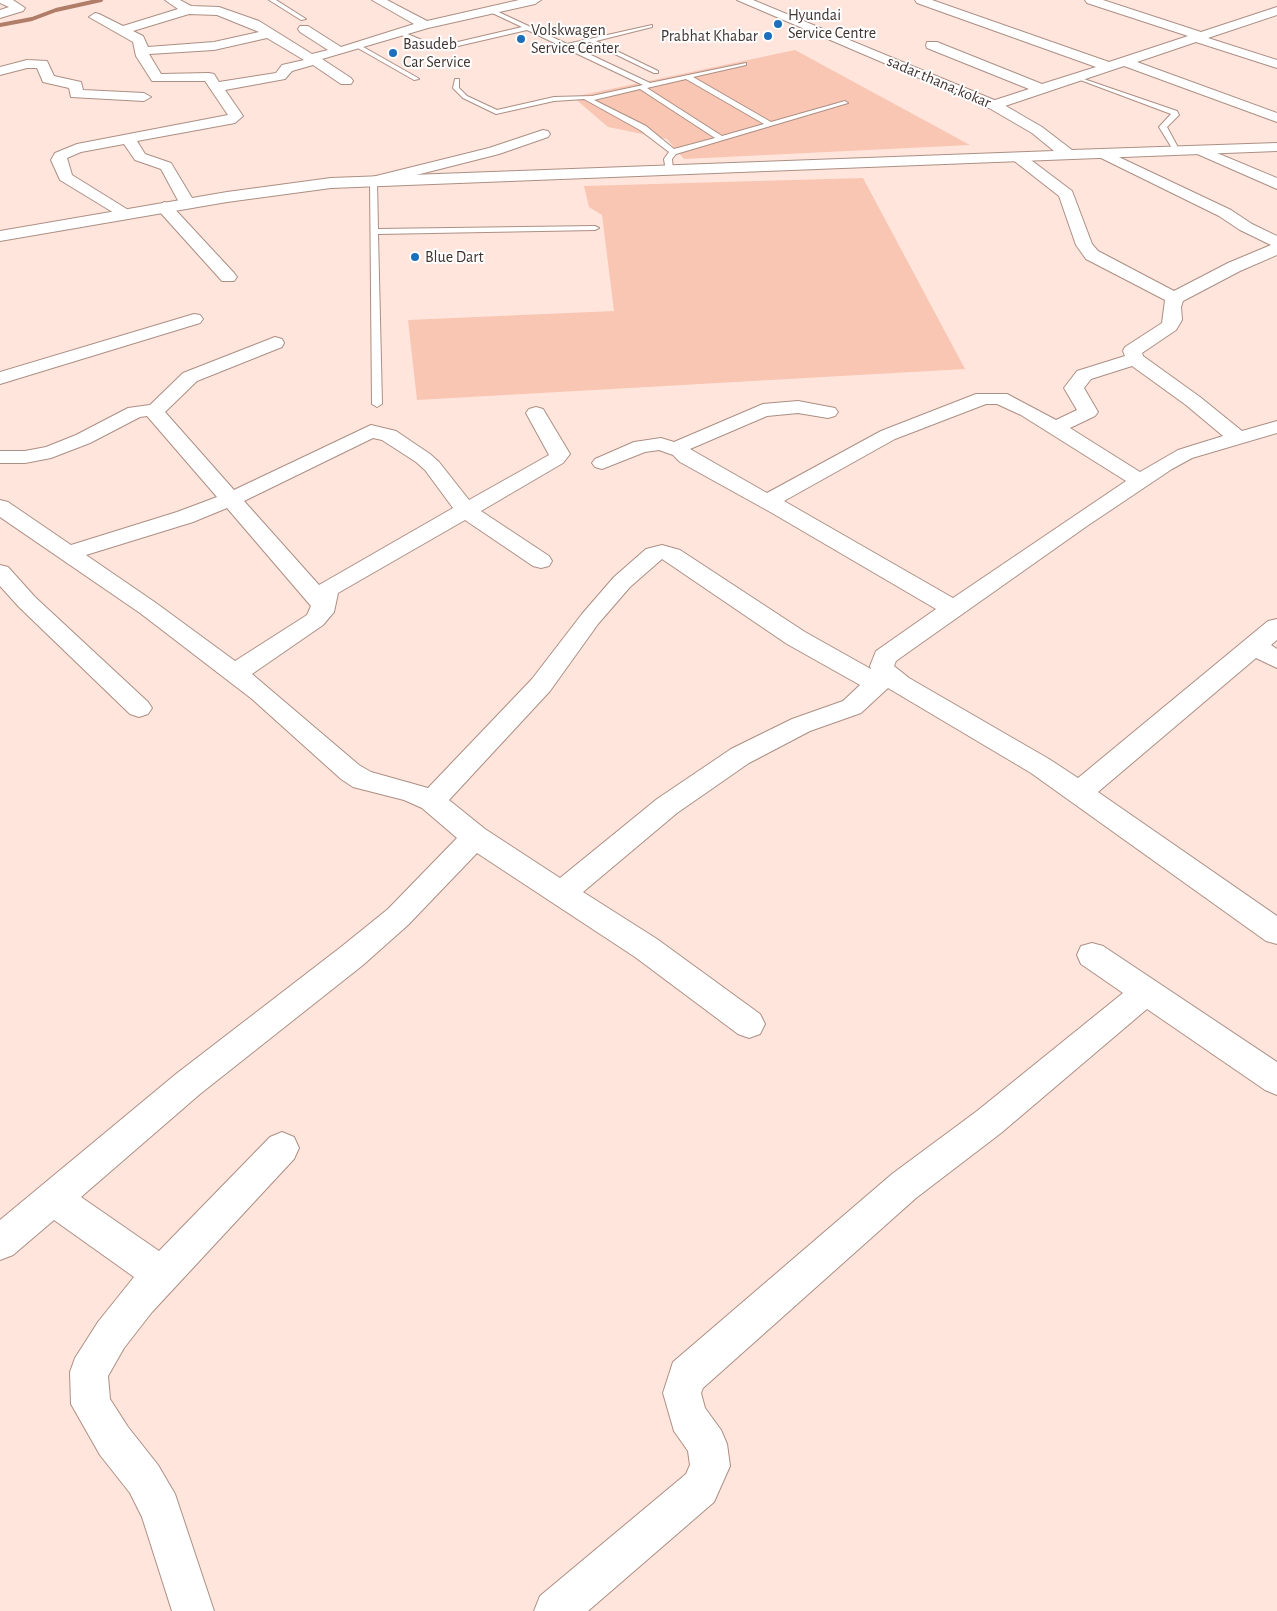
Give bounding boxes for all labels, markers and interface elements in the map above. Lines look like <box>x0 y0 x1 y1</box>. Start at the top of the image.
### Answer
place label: Hyundai Service Centre <box>788 5 876 43</box>
marker: Hyundai Service Centre <box>772 18 784 30</box>
place label: Volskwagen Service Center <box>531 20 619 58</box>
place label: Prabhat Khabar <box>661 26 758 46</box>
marker: Prabhat Khabar <box>762 30 774 42</box>
marker: Volskwagen Service Center <box>515 33 527 45</box>
place label: Basudeb Car Service <box>403 34 471 72</box>
marker: Basudeb Car Service <box>387 47 399 59</box>
street label: sadar thana;kokar <box>884 52 994 112</box>
place label: Blue Dart <box>425 247 484 267</box>
marker: Blue Dart <box>409 251 421 263</box>

